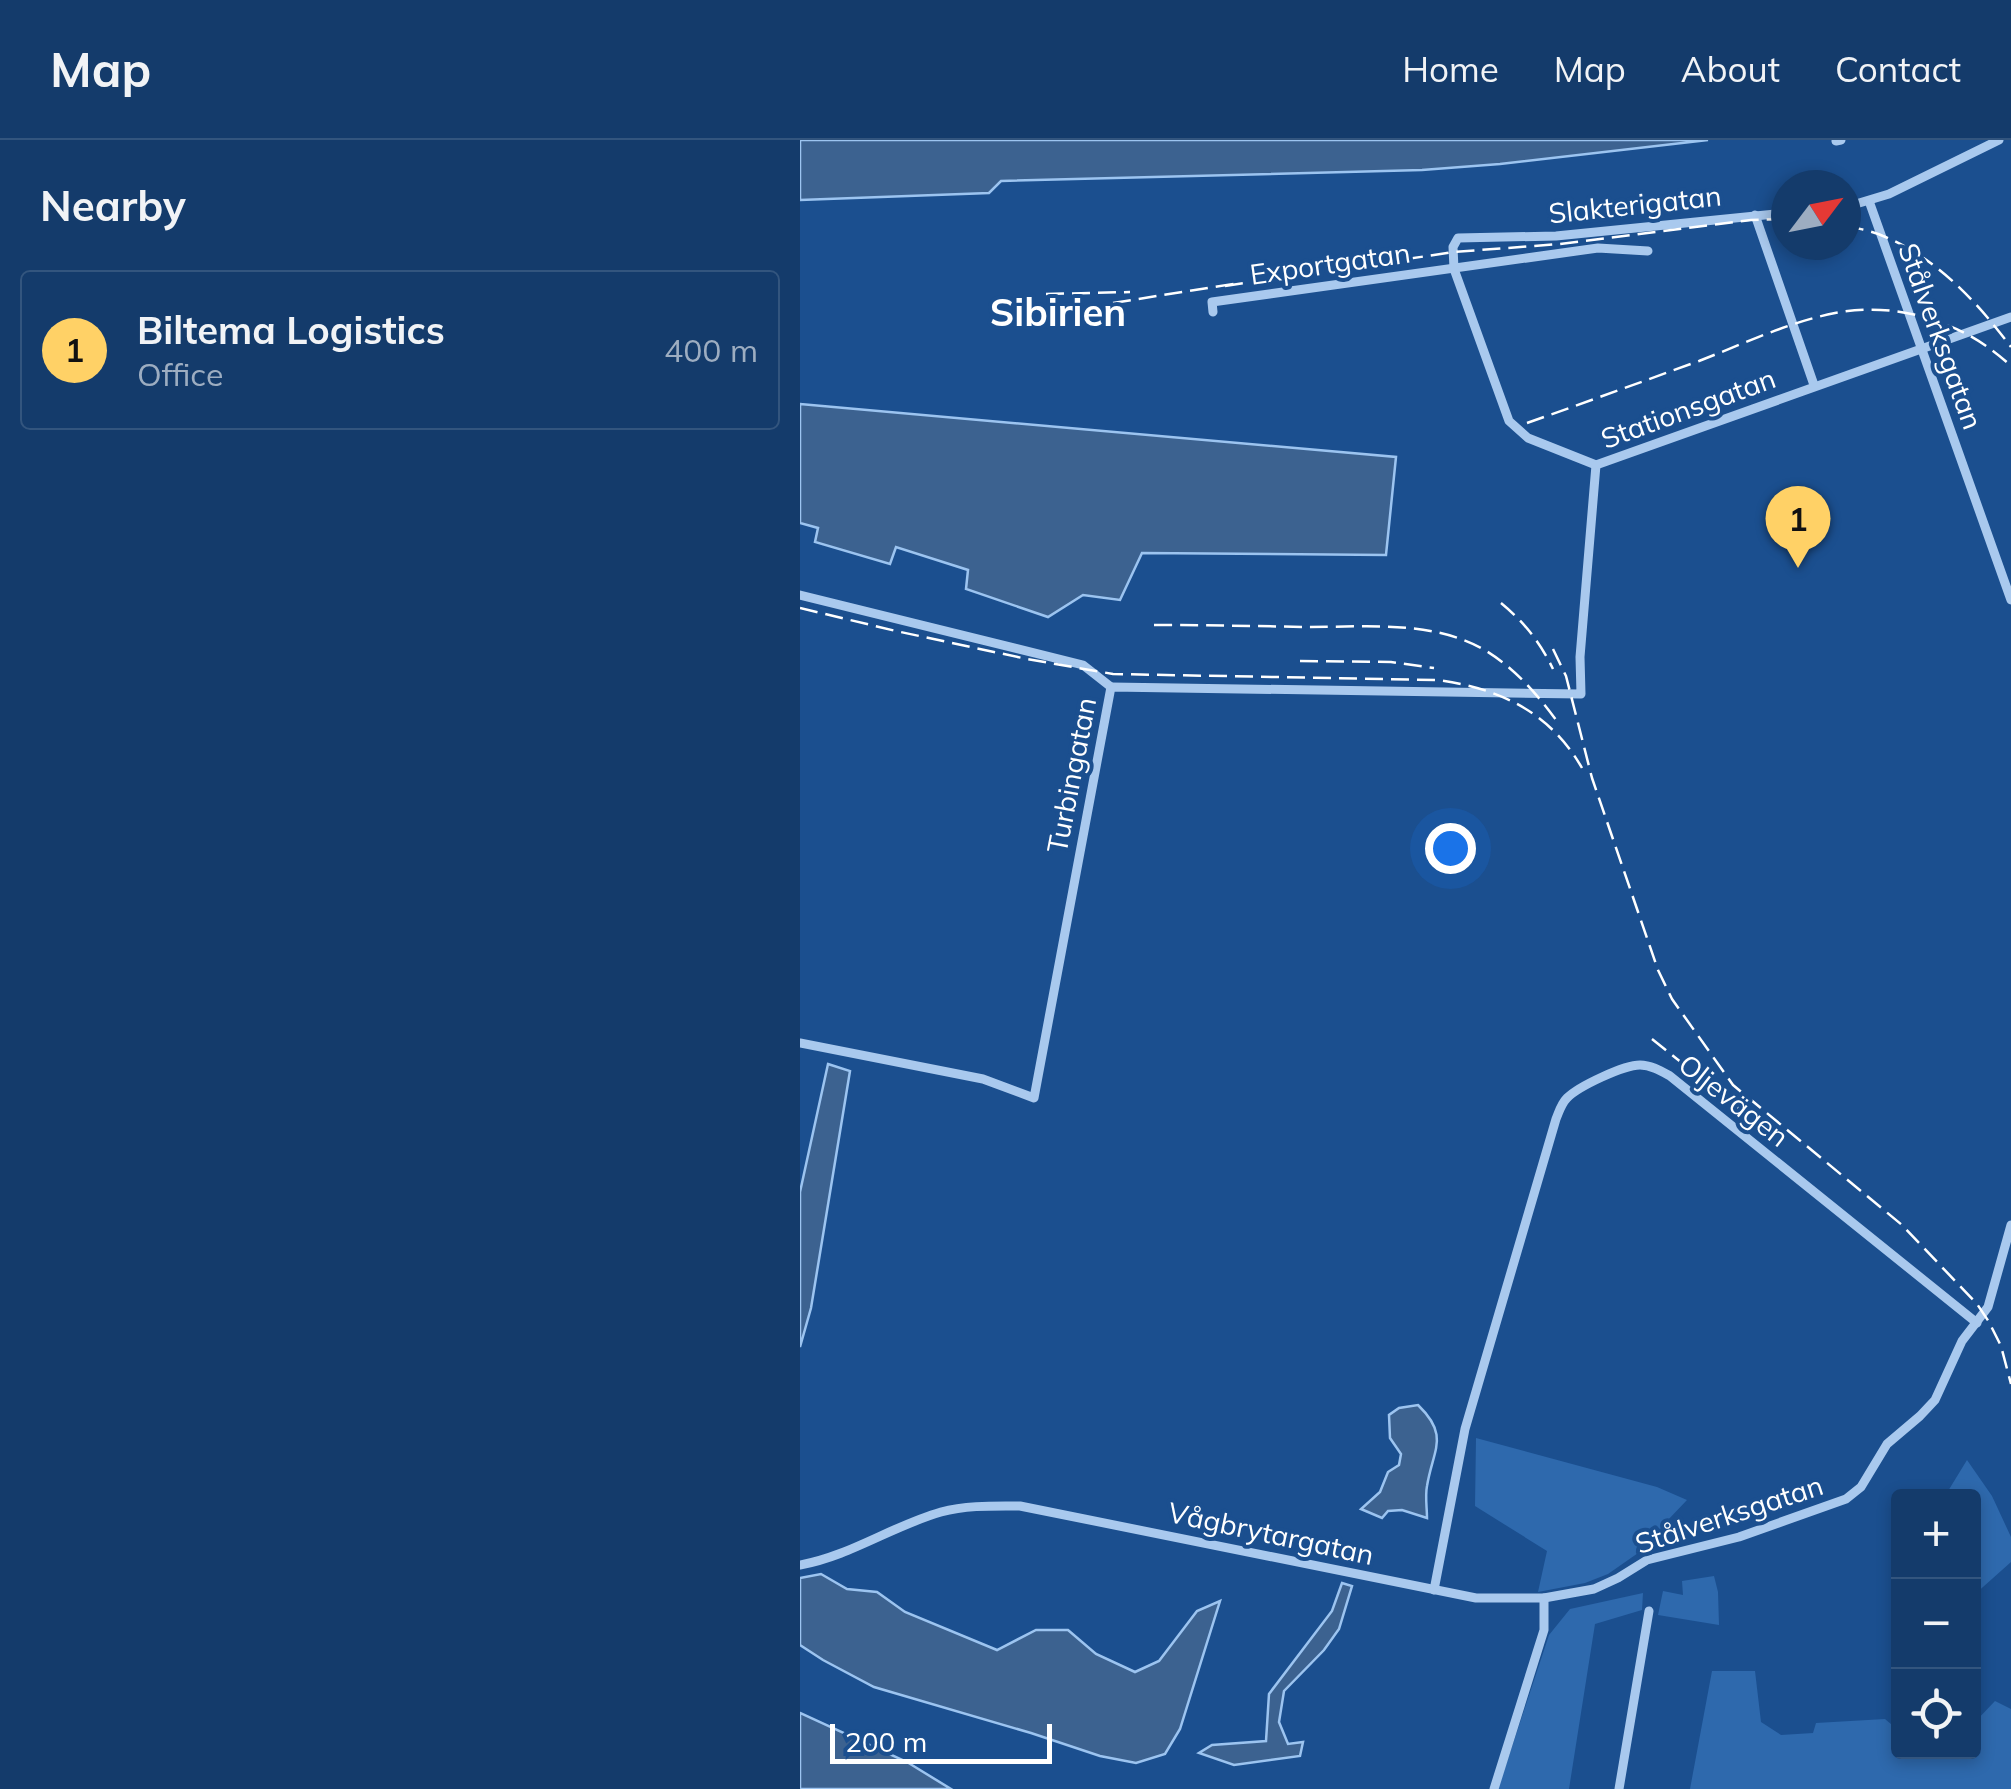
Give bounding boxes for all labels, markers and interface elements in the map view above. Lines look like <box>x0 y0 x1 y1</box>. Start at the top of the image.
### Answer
text: Map <box>50 39 151 99</box>
text: Home <box>1402 47 1499 91</box>
text: Map <box>1554 47 1626 91</box>
text: About <box>1681 47 1780 91</box>
text: Contact <box>1835 47 1961 91</box>
north arrow <box>1771 170 1861 260</box>
street label: Slakterigatan <box>1547 178 1723 230</box>
text: Nearby <box>40 179 186 232</box>
street label: Exportgatan <box>1248 234 1412 292</box>
street label: Stålverksgatan <box>1891 238 1991 434</box>
district label: Sibirien <box>990 288 1126 336</box>
text: Biltema Logistics <box>137 306 445 354</box>
text: 1 <box>65 330 84 370</box>
text: 400 m <box>664 330 758 370</box>
text: Office <box>137 354 223 394</box>
street label: Stationsgatan <box>1596 360 1780 456</box>
pin: 1 <box>1766 486 1830 568</box>
street label: Turbingatan <box>1039 694 1103 856</box>
your location <box>1425 823 1476 874</box>
street label: Oljevägen <box>1672 1046 1796 1154</box>
street label: Stålverksgatan <box>1631 1467 1827 1561</box>
map controls <box>1891 1489 1981 1759</box>
button: + <box>1891 1489 1981 1579</box>
street label: Vågbrytargatan <box>1165 1494 1377 1572</box>
button: − <box>1891 1579 1981 1669</box>
button: locate <box>1891 1669 1981 1759</box>
scale bar <box>830 1719 1052 1764</box>
text: 200 m <box>845 1724 927 1759</box>

